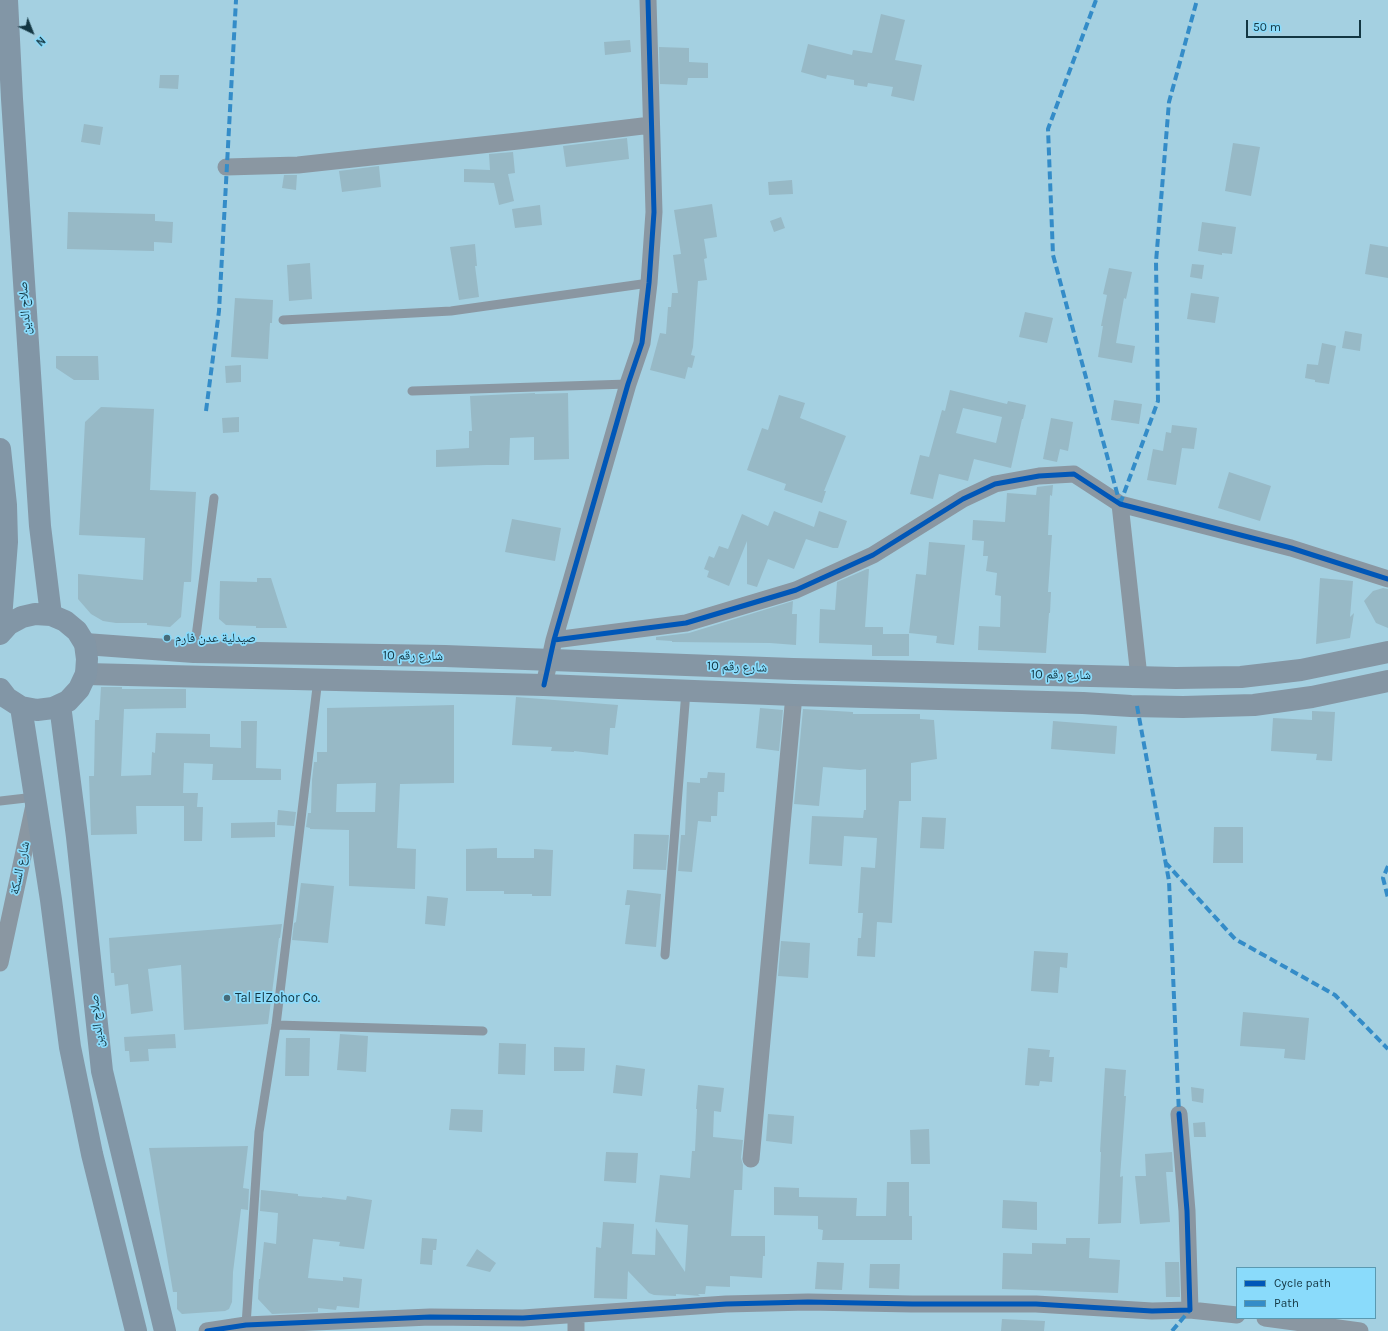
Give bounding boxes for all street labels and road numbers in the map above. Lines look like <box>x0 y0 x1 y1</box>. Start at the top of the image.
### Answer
street label: صلاح الدين <box>15 281 35 335</box>
street label: شارع رقم 10 <box>383 648 443 664</box>
street label: شارع رقم 10 <box>707 658 767 676</box>
street label: شارع رقم 10 <box>1031 667 1091 683</box>
street label: شارع السكة <box>7 840 33 896</box>
street label: صلاح الدين <box>86 994 108 1048</box>

